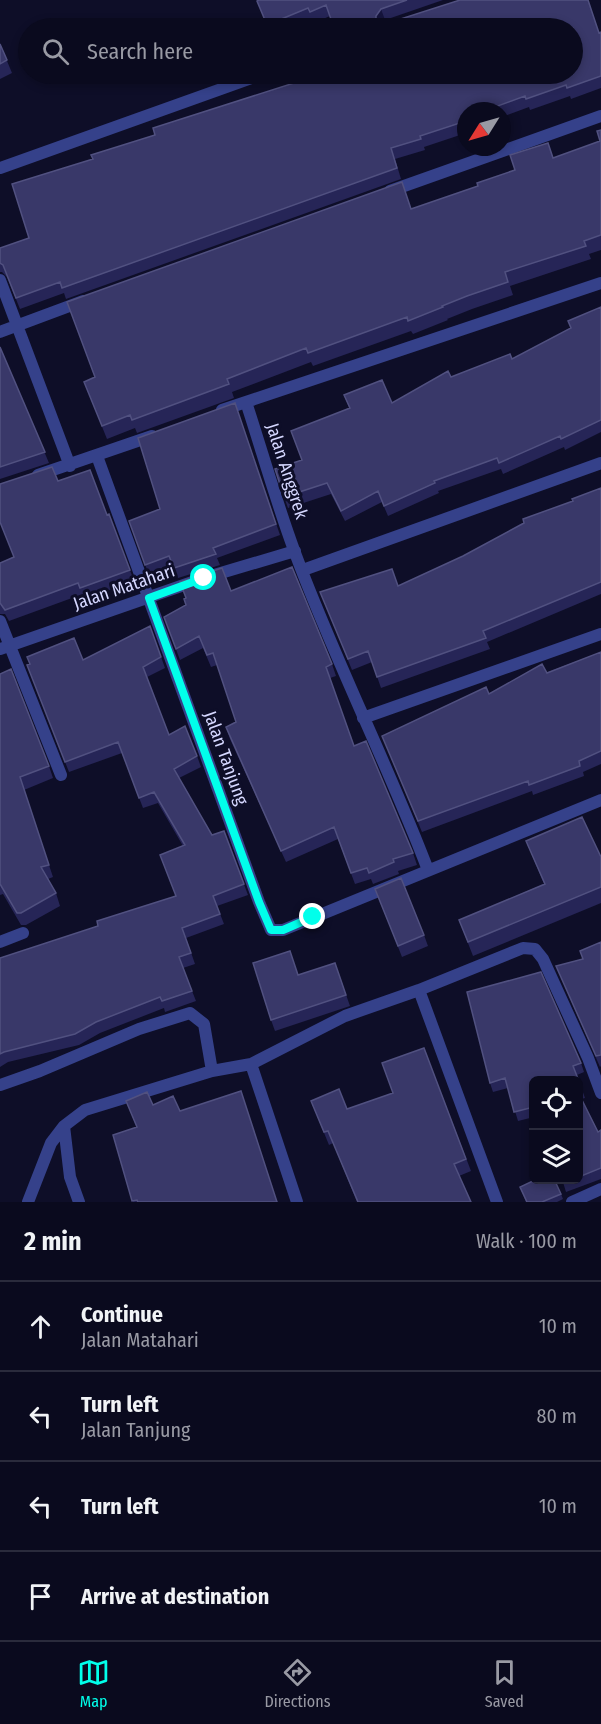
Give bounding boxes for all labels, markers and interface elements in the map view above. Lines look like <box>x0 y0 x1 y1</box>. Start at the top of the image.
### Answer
search box <box>18 18 583 84</box>
icon: search <box>39 35 72 68</box>
text: Search here <box>87 38 193 65</box>
north arrow <box>457 102 511 156</box>
street label: Jalan Anggrek <box>261 420 313 522</box>
street label: Jalan Matahari <box>70 559 178 615</box>
route start <box>190 564 216 590</box>
street label: Jalan Tanjung <box>199 708 253 808</box>
route end <box>299 903 325 929</box>
map controls <box>529 1076 583 1184</box>
button: locate <box>529 1076 583 1130</box>
button: layers <box>529 1130 583 1184</box>
text: 2 min <box>24 1226 82 1257</box>
text: Walk · 100 m <box>476 1229 577 1253</box>
text: Continue <box>81 1301 163 1328</box>
icon: ahead <box>24 1310 57 1343</box>
text: 10 m <box>539 1314 577 1338</box>
text: Jalan Matahari <box>81 1328 199 1352</box>
text: Turn left <box>81 1391 159 1418</box>
icon: left <box>24 1400 57 1433</box>
text: 80 m <box>537 1404 577 1428</box>
text: Jalan Tanjung <box>81 1418 190 1442</box>
icon: left <box>24 1490 57 1523</box>
text: Turn left <box>81 1493 159 1520</box>
text: 10 m <box>539 1494 577 1518</box>
icon: arrive <box>24 1580 57 1613</box>
text: Arrive at destination <box>81 1583 269 1610</box>
tab: Map <box>77 1656 110 1711</box>
tab: Directions <box>264 1656 331 1711</box>
tab: Saved <box>485 1656 524 1711</box>

